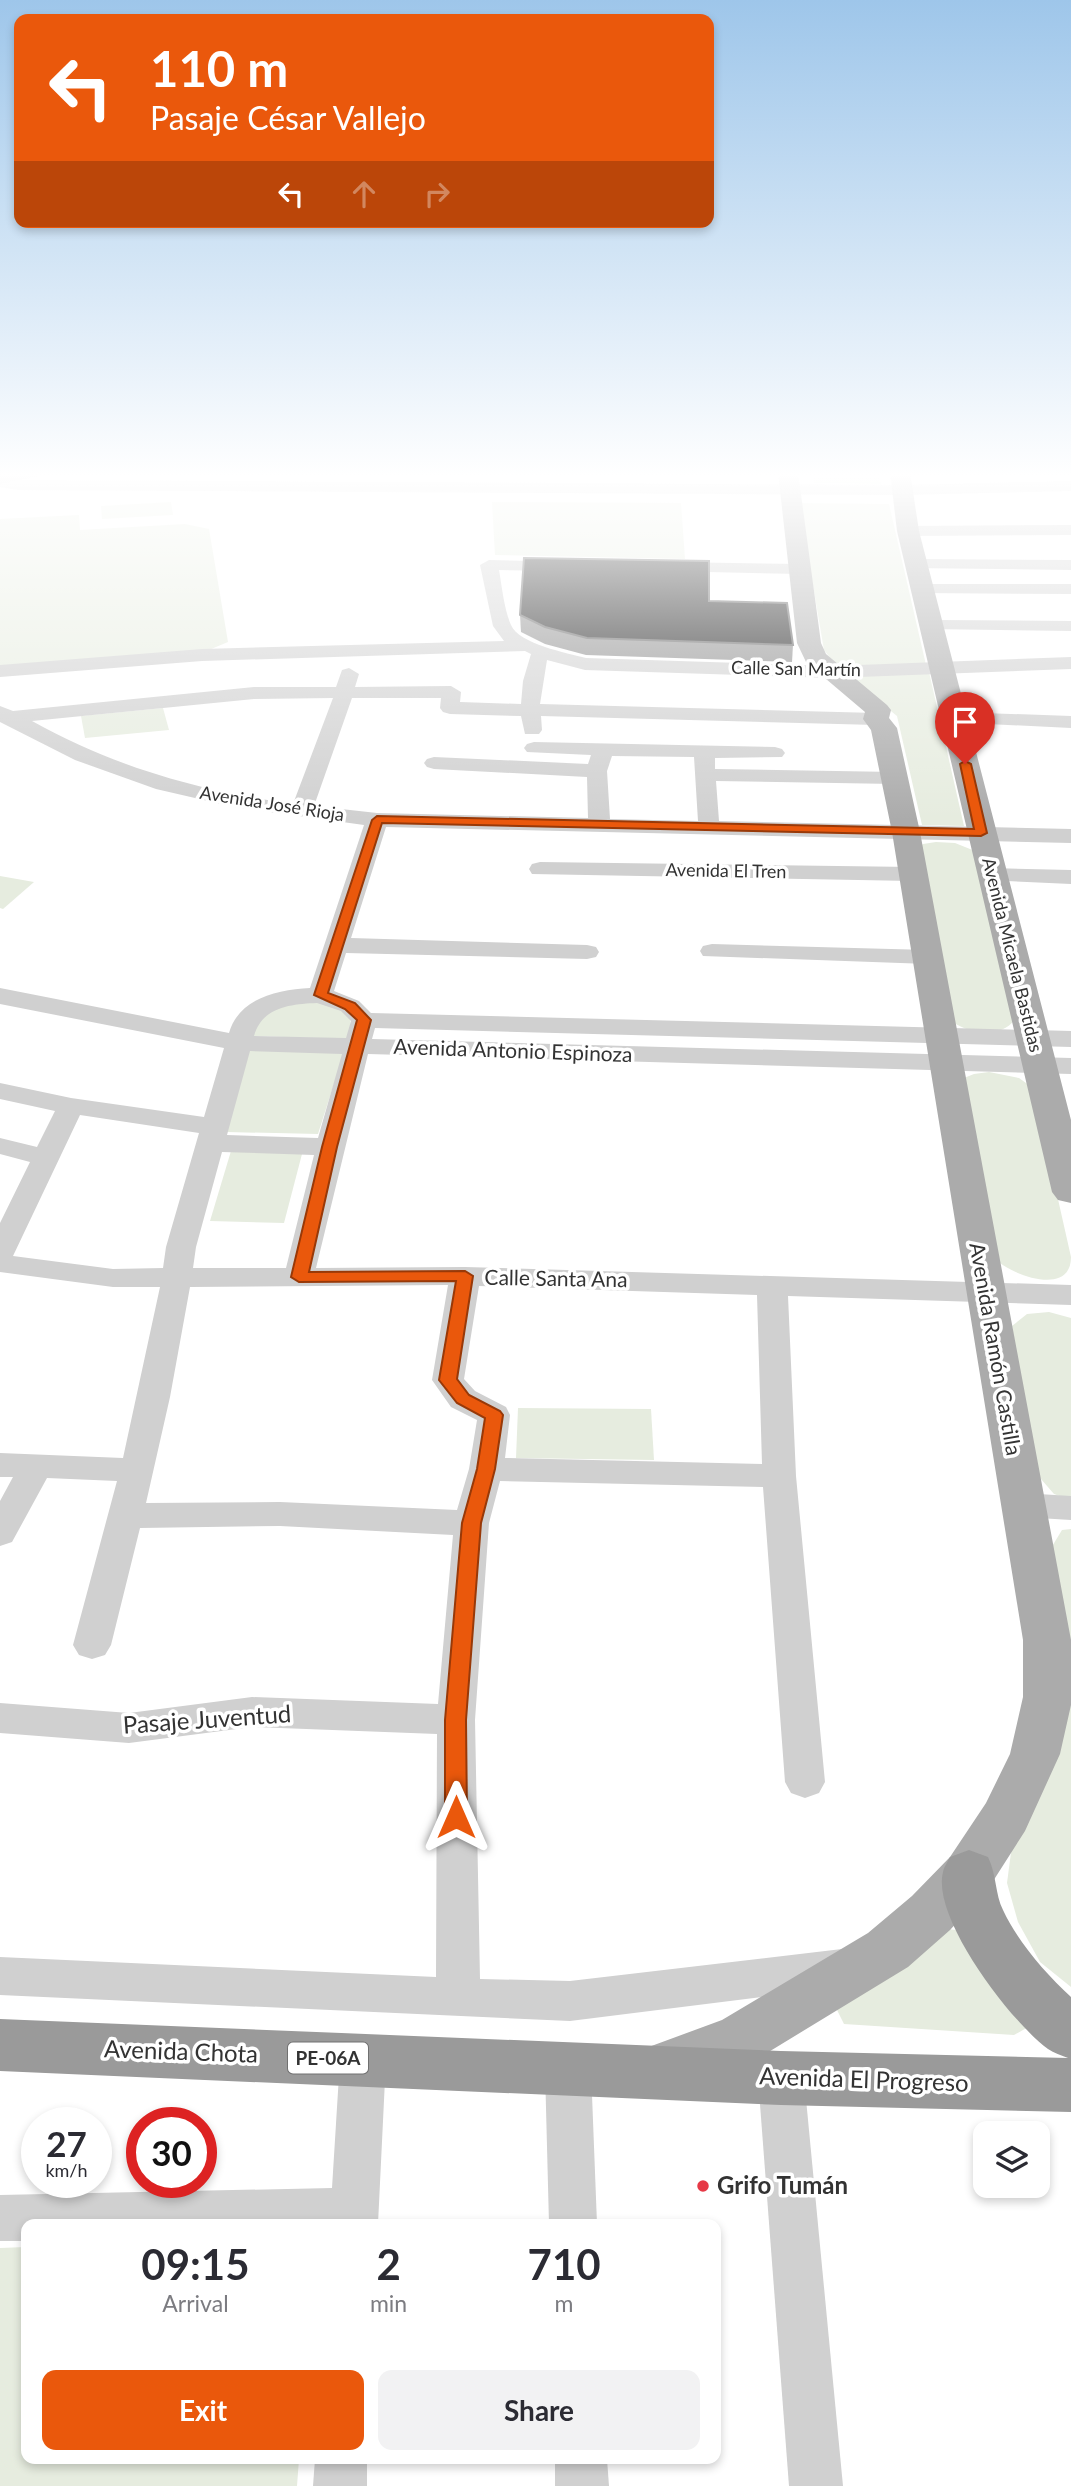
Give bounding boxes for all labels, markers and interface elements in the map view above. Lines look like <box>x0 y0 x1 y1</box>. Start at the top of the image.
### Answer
text: 110 m <box>150 39 288 97</box>
icon: left <box>35 42 126 133</box>
text: Pasaje César Vallejo <box>150 98 426 137</box>
icon: left <box>272 175 310 213</box>
icon: ahead <box>345 175 383 213</box>
icon: right <box>418 175 456 213</box>
street label: Calle San Martín <box>731 656 861 680</box>
pin <box>935 692 995 764</box>
icon: arrive <box>946 703 984 741</box>
street label: Avenida José Rioja <box>198 781 346 825</box>
street label: Avenida Micaela Bastidas <box>978 855 1048 1055</box>
street label: Avenida El Tren <box>665 858 787 882</box>
street label: Avenida Antonio Espinoza <box>393 1033 633 1066</box>
street label: Avenida Ramón Castilla <box>965 1240 1028 1457</box>
street label: Calle Santa Ana <box>484 1264 628 1291</box>
street label: Pasaje Juventud <box>122 1698 292 1739</box>
position arrow <box>419 1780 493 1854</box>
street label: Avenida Chota <box>104 2033 259 2068</box>
road number: PE-06A <box>288 2042 368 2074</box>
street label: Avenida El Progreso <box>759 2060 969 2097</box>
speed limit sign: 30 <box>126 2107 217 2198</box>
map controls <box>973 2121 1050 2198</box>
button: layers <box>973 2121 1050 2198</box>
text: 27 <box>46 2122 87 2164</box>
text: km/h <box>45 2159 88 2181</box>
place label: Grifo Tumán <box>717 2170 848 2199</box>
marker: Grifo Tumán <box>695 2178 711 2194</box>
text: 09:15 <box>141 2239 250 2289</box>
text: 2 <box>376 2239 401 2289</box>
text: 710 <box>528 2239 601 2289</box>
text: Arrival <box>162 2289 229 2317</box>
text: min <box>370 2289 407 2317</box>
text: m <box>555 2289 574 2317</box>
button: Exit <box>42 2370 364 2450</box>
button: Share <box>378 2370 700 2450</box>

